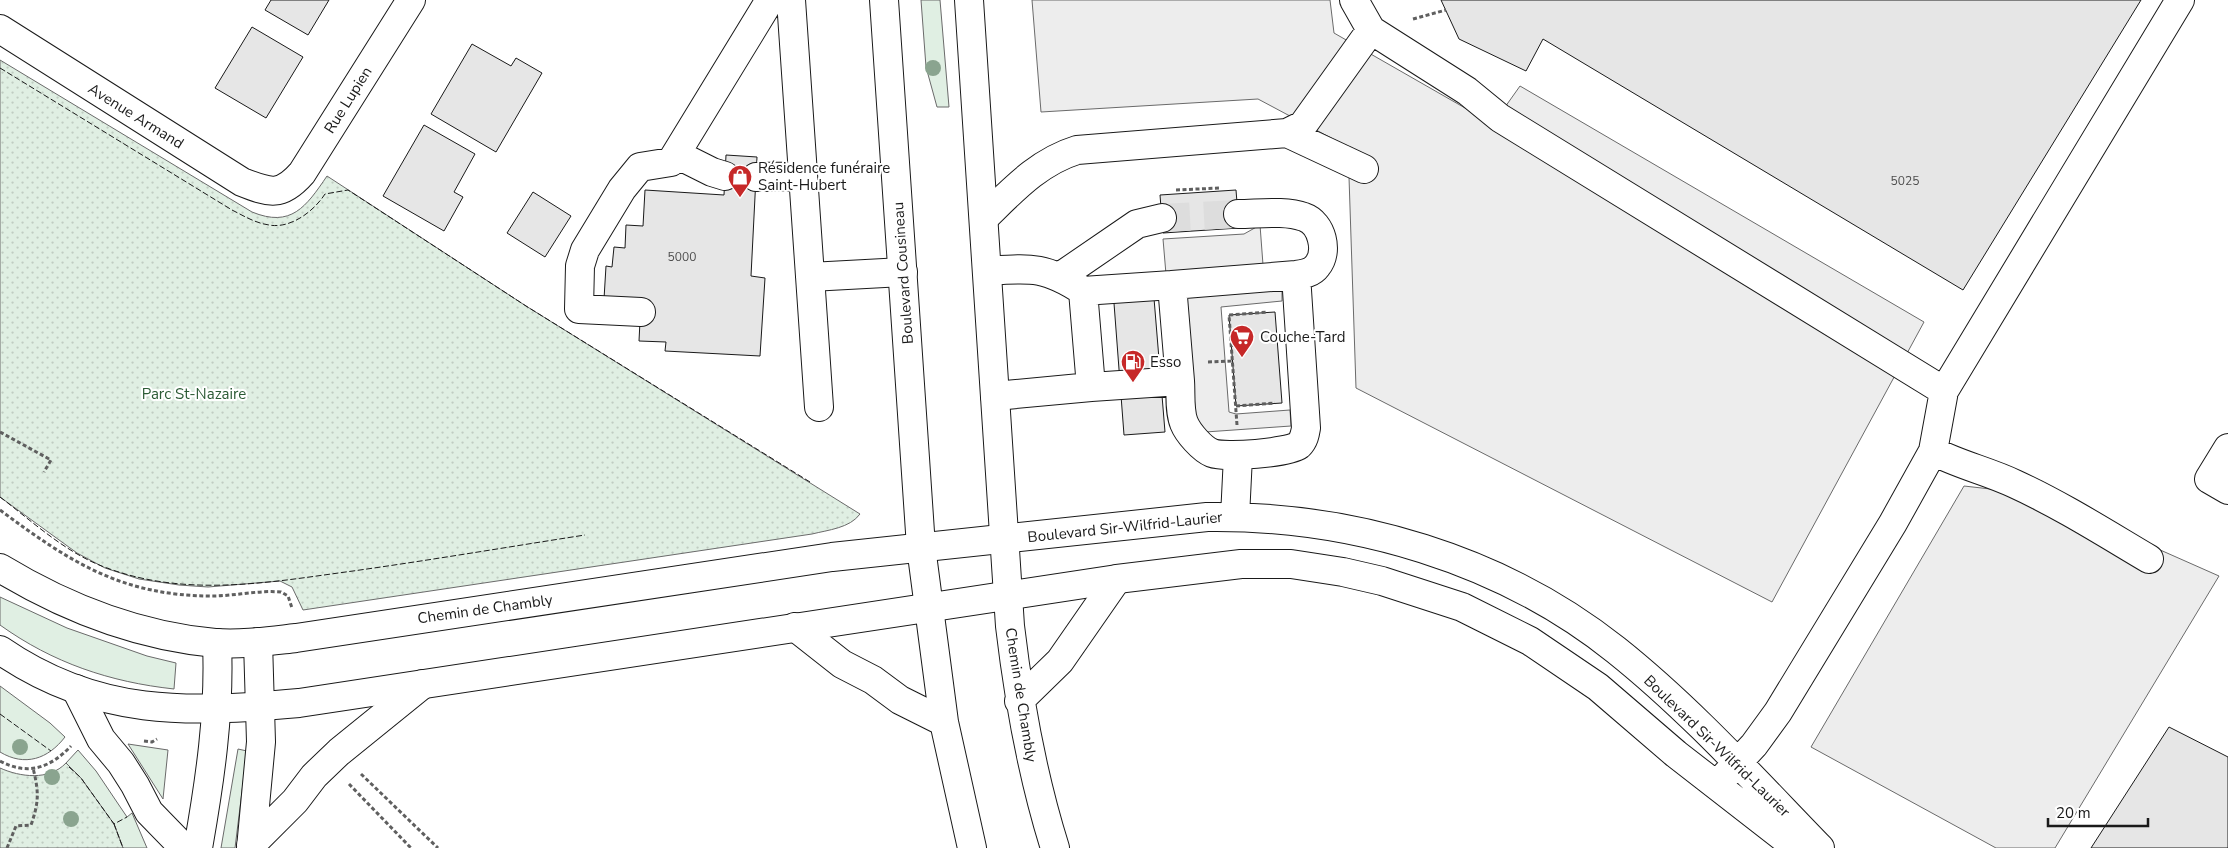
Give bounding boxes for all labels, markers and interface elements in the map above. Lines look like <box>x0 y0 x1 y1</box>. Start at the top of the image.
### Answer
street label: Rue Lupien <box>320 63 376 137</box>
street label: Avenue Armand <box>84 79 188 153</box>
place label: Résidence funéraire Saint-Hubert <box>758 158 890 195</box>
shop icon: Résidence funéraire Saint-Hubert <box>727 164 753 198</box>
house number: 5025 <box>1891 173 1919 189</box>
street label: Boulevard Cousineau <box>888 201 918 345</box>
house number: 5000 <box>668 249 696 265</box>
supermarket icon: Couche-Tard <box>1229 324 1255 358</box>
place label: Couche-Tard <box>1260 327 1345 347</box>
fuel station icon: Esso <box>1120 349 1146 383</box>
place label: Esso <box>1150 352 1181 372</box>
park label: Parc St-Nazaire <box>142 384 246 404</box>
street label: Boulevard Sir-Wilfrid-Laurier <box>1027 507 1224 547</box>
street label: Chemin de Chambly <box>416 590 554 628</box>
street label: Chemin de Chambly <box>1000 626 1042 764</box>
street label: Boulevard Sir-Wilfrid-Laurier <box>1640 671 1795 822</box>
scale bar <box>2048 796 2148 828</box>
text: 20 m <box>2056 803 2091 823</box>

